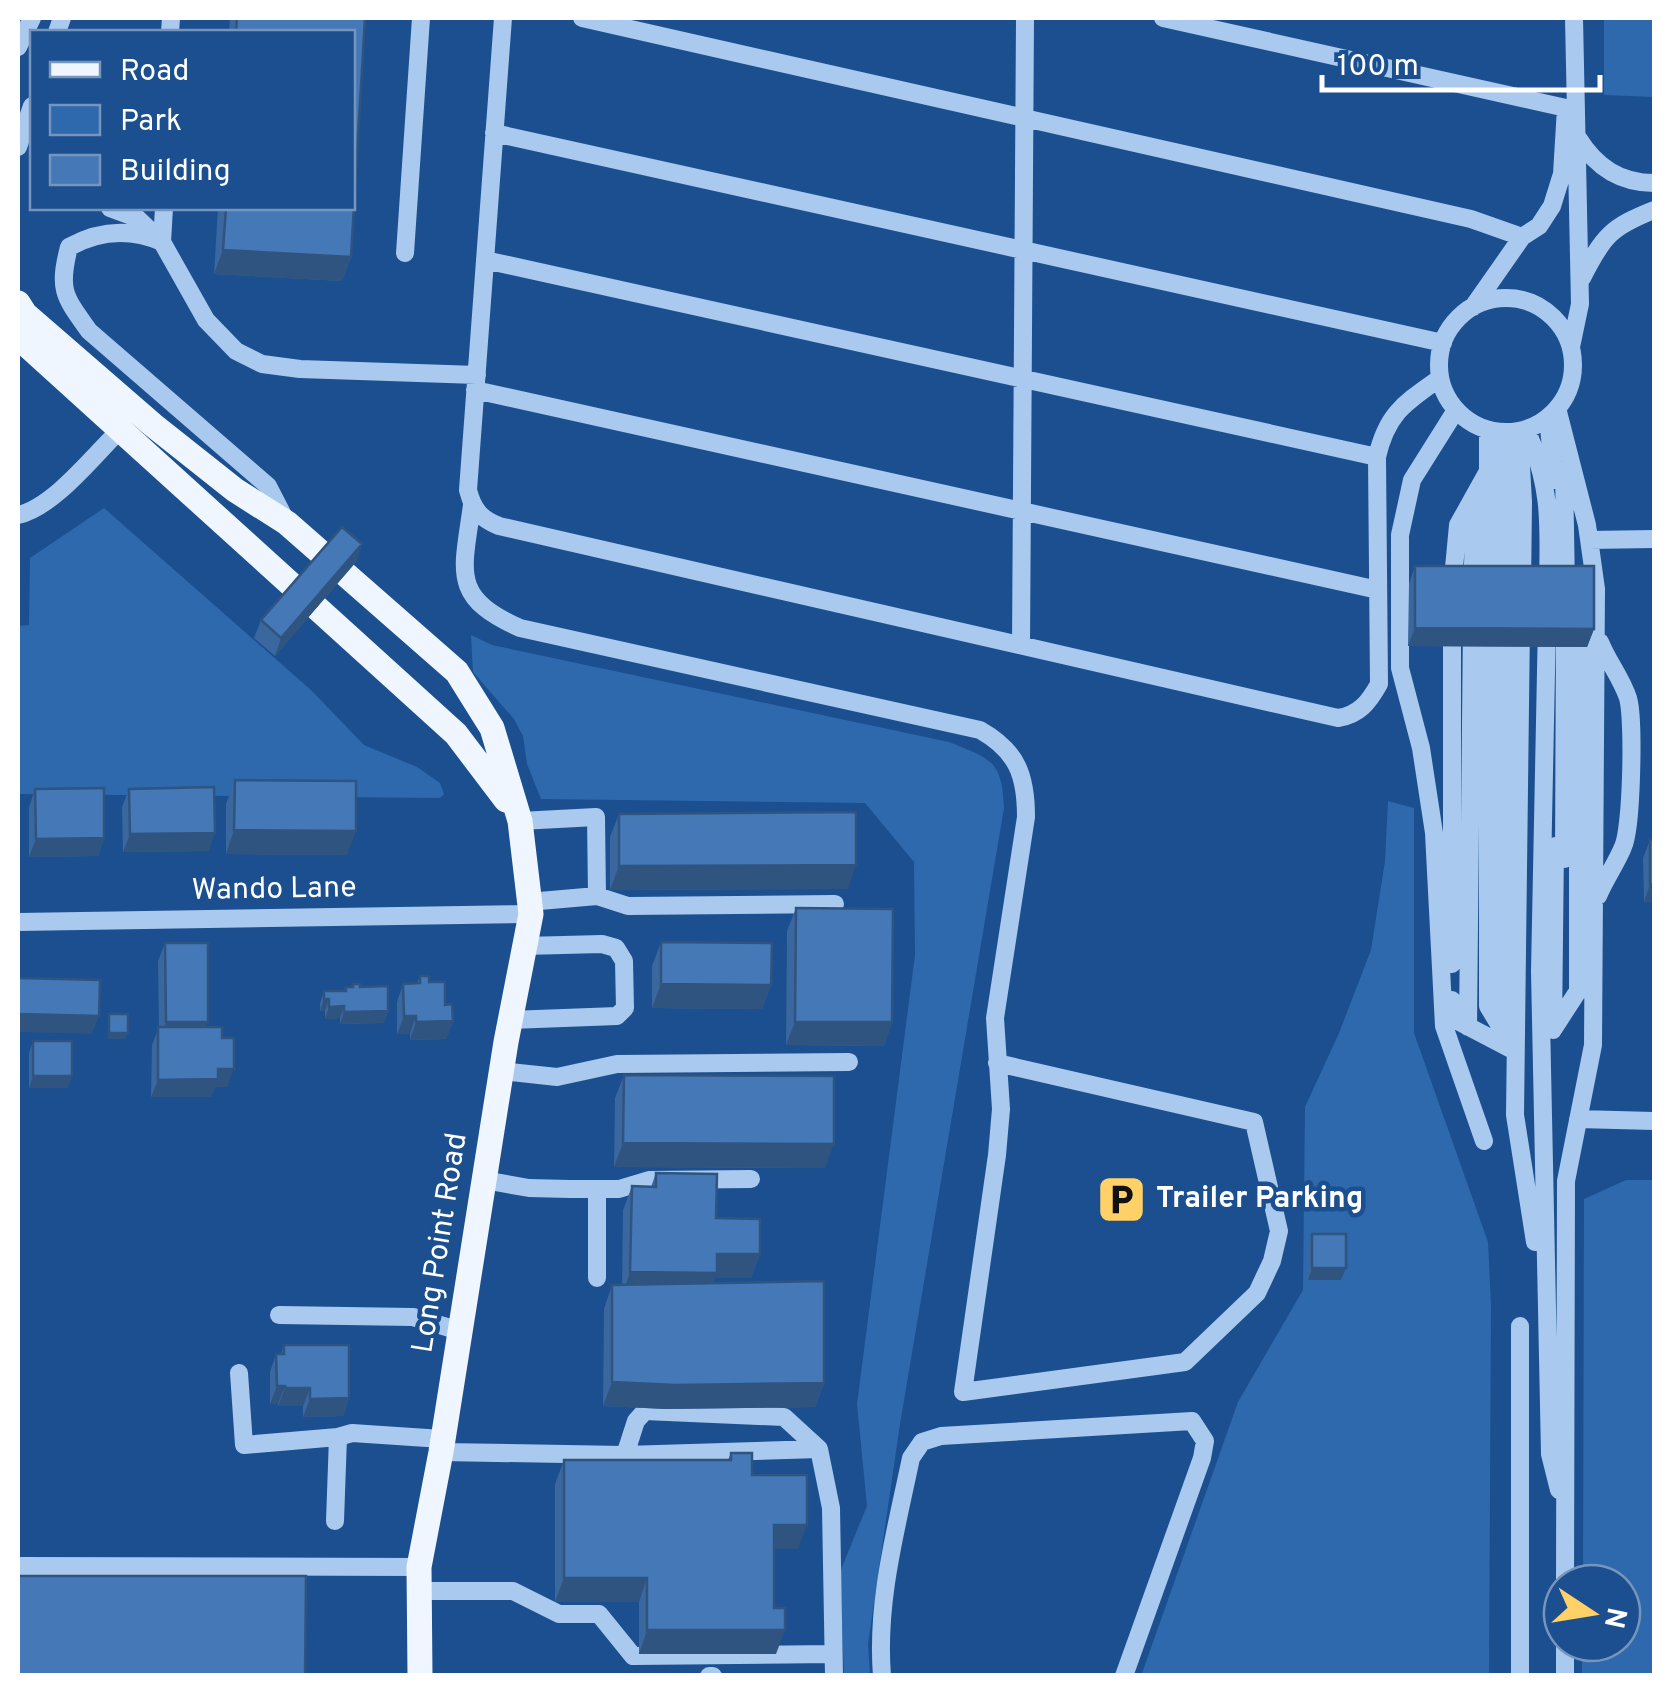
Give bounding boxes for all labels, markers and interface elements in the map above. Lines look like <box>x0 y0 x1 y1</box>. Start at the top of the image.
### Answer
legend <box>30 30 355 210</box>
scale bar <box>1322 30 1600 92</box>
text: 100 m <box>1337 49 1419 86</box>
text: Road <box>120 54 189 91</box>
text: Park <box>120 104 182 141</box>
text: Building <box>120 154 231 191</box>
street label: Wando Lane <box>191 870 357 910</box>
street label: Long Point Road <box>405 1130 477 1356</box>
parking icon: Trailer Parking <box>1095 1173 1147 1225</box>
place label: Trailer Parking <box>1156 1181 1363 1218</box>
north arrow <box>1542 1563 1642 1663</box>
text: N <box>1594 1604 1633 1631</box>

